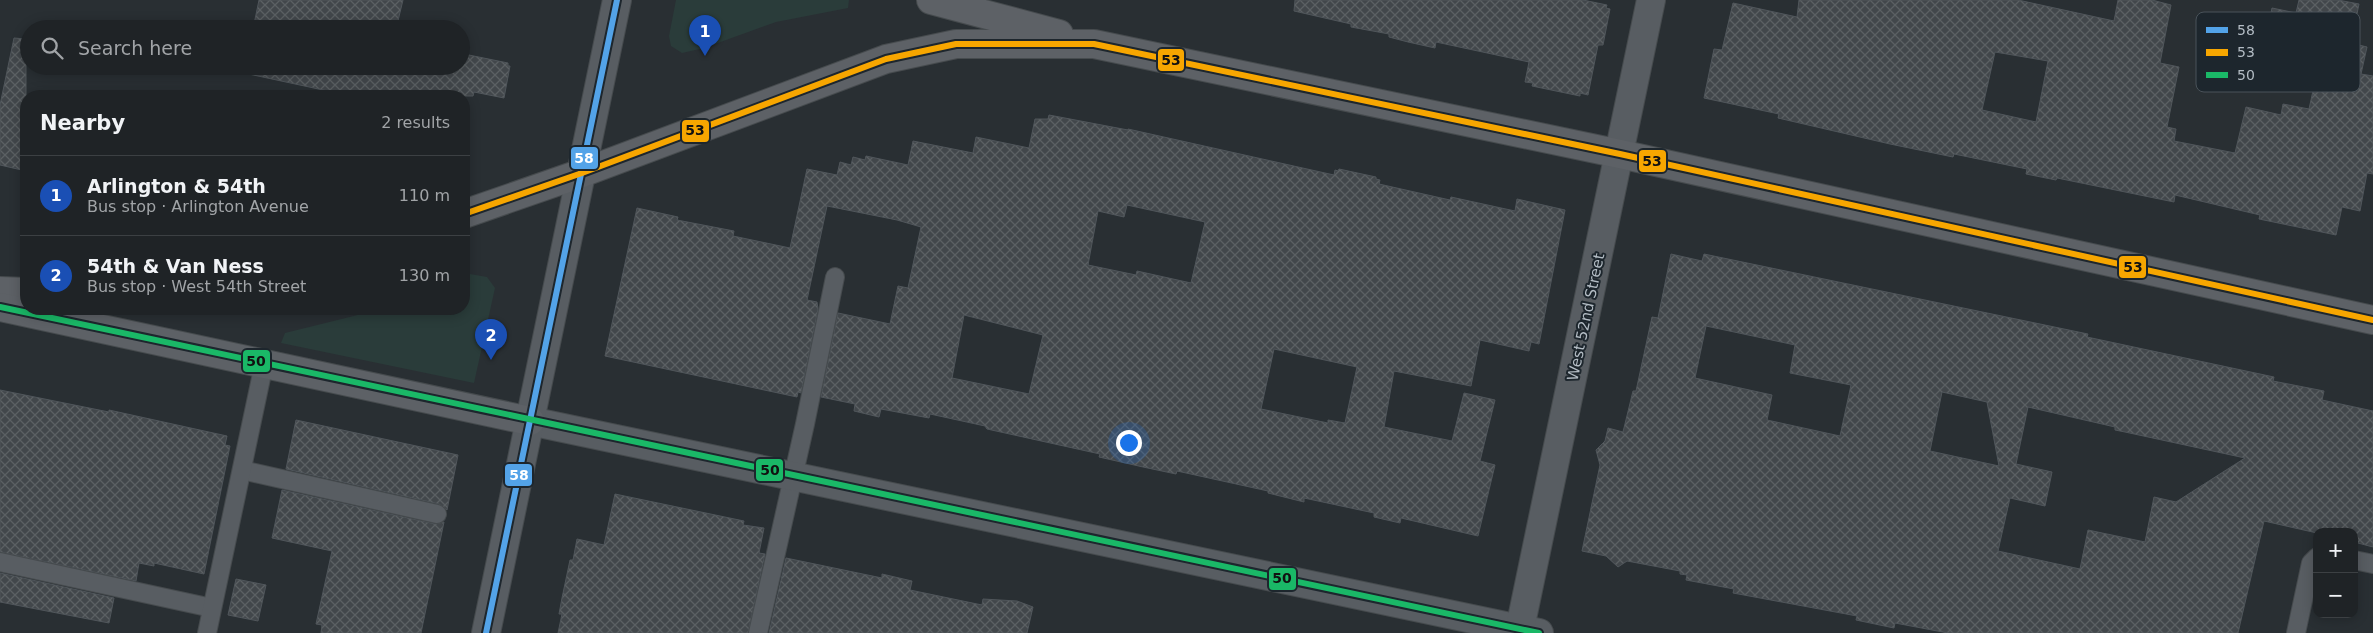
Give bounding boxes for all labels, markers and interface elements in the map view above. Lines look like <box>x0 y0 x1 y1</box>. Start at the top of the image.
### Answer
legend <box>2196 12 2360 92</box>
pin: 1 <box>689 15 721 56</box>
search box <box>20 20 470 75</box>
text: 58 <box>2237 22 2255 38</box>
icon: search <box>38 34 66 62</box>
text: Search here <box>78 37 192 59</box>
text: 53 <box>2237 44 2255 60</box>
line badge: 53 <box>1157 48 1185 72</box>
text: 53 <box>1161 52 1181 68</box>
text: 50 <box>2237 67 2255 83</box>
text: Nearby <box>40 111 125 135</box>
text: 2 results <box>381 113 450 132</box>
line badge: 53 <box>681 119 710 143</box>
text: 53 <box>685 122 705 138</box>
line badge: 58 <box>570 146 599 170</box>
line badge: 53 <box>1638 149 1667 173</box>
text: 58 <box>574 150 594 166</box>
text: 53 <box>1642 153 1662 169</box>
text: Arlington & 54th <box>87 175 266 197</box>
text: 1 <box>50 186 62 205</box>
text: 110 m <box>399 186 450 205</box>
text: Bus stop · Arlington Avenue <box>87 197 309 216</box>
street label: West 52nd Street <box>1564 251 1608 383</box>
text: 54th & Van Ness <box>87 255 264 277</box>
line badge: 53 <box>2118 255 2147 279</box>
text: 53 <box>2123 259 2143 275</box>
text: 2 <box>50 266 62 285</box>
text: 130 m <box>399 266 450 285</box>
text: Bus stop · West 54th Street <box>87 277 306 296</box>
pin: 2 <box>475 319 507 360</box>
line badge: 50 <box>242 349 271 373</box>
text: 50 <box>246 353 266 369</box>
your location <box>1116 430 1142 456</box>
line badge: 50 <box>755 458 784 482</box>
text: 50 <box>760 462 780 478</box>
line badge: 58 <box>504 463 533 487</box>
text: 58 <box>509 467 529 483</box>
map controls <box>2313 528 2358 618</box>
button: + <box>2313 528 2358 573</box>
line badge: 50 <box>1268 567 1297 591</box>
text: 50 <box>1272 570 1292 586</box>
button: − <box>2313 573 2358 618</box>

